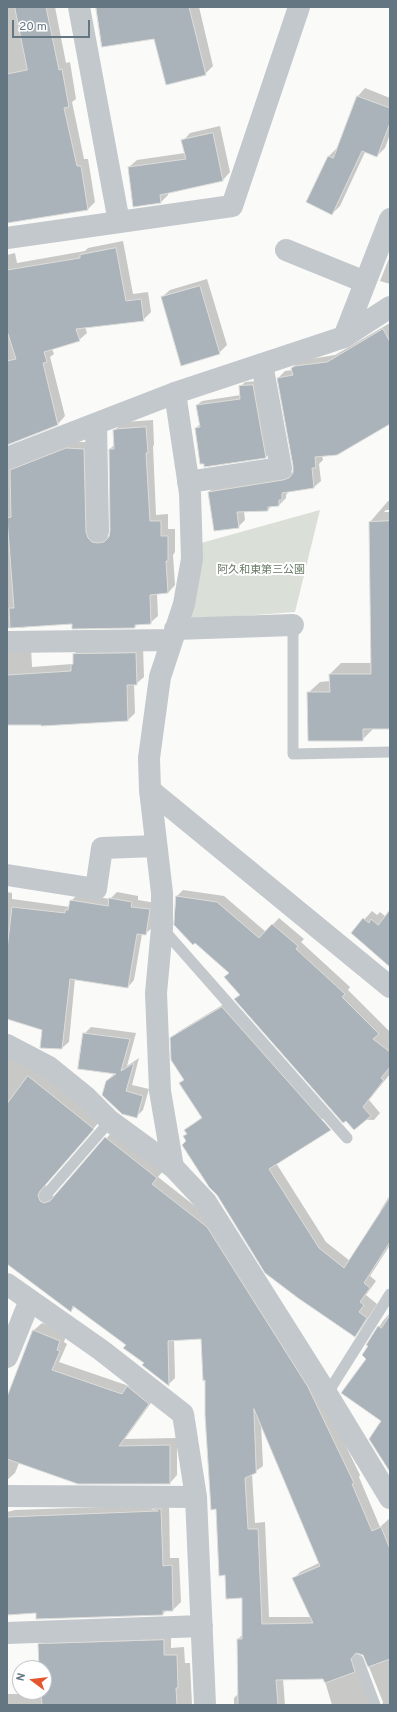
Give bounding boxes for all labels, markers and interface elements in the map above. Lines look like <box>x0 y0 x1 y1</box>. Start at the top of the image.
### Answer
scale bar <box>14 12 92 38</box>
text: 20 m <box>19 19 47 35</box>
park label: 阿久和東第三公園 <box>217 564 305 578</box>
north arrow <box>12 1660 52 1700</box>
text: N <box>14 1672 29 1683</box>

